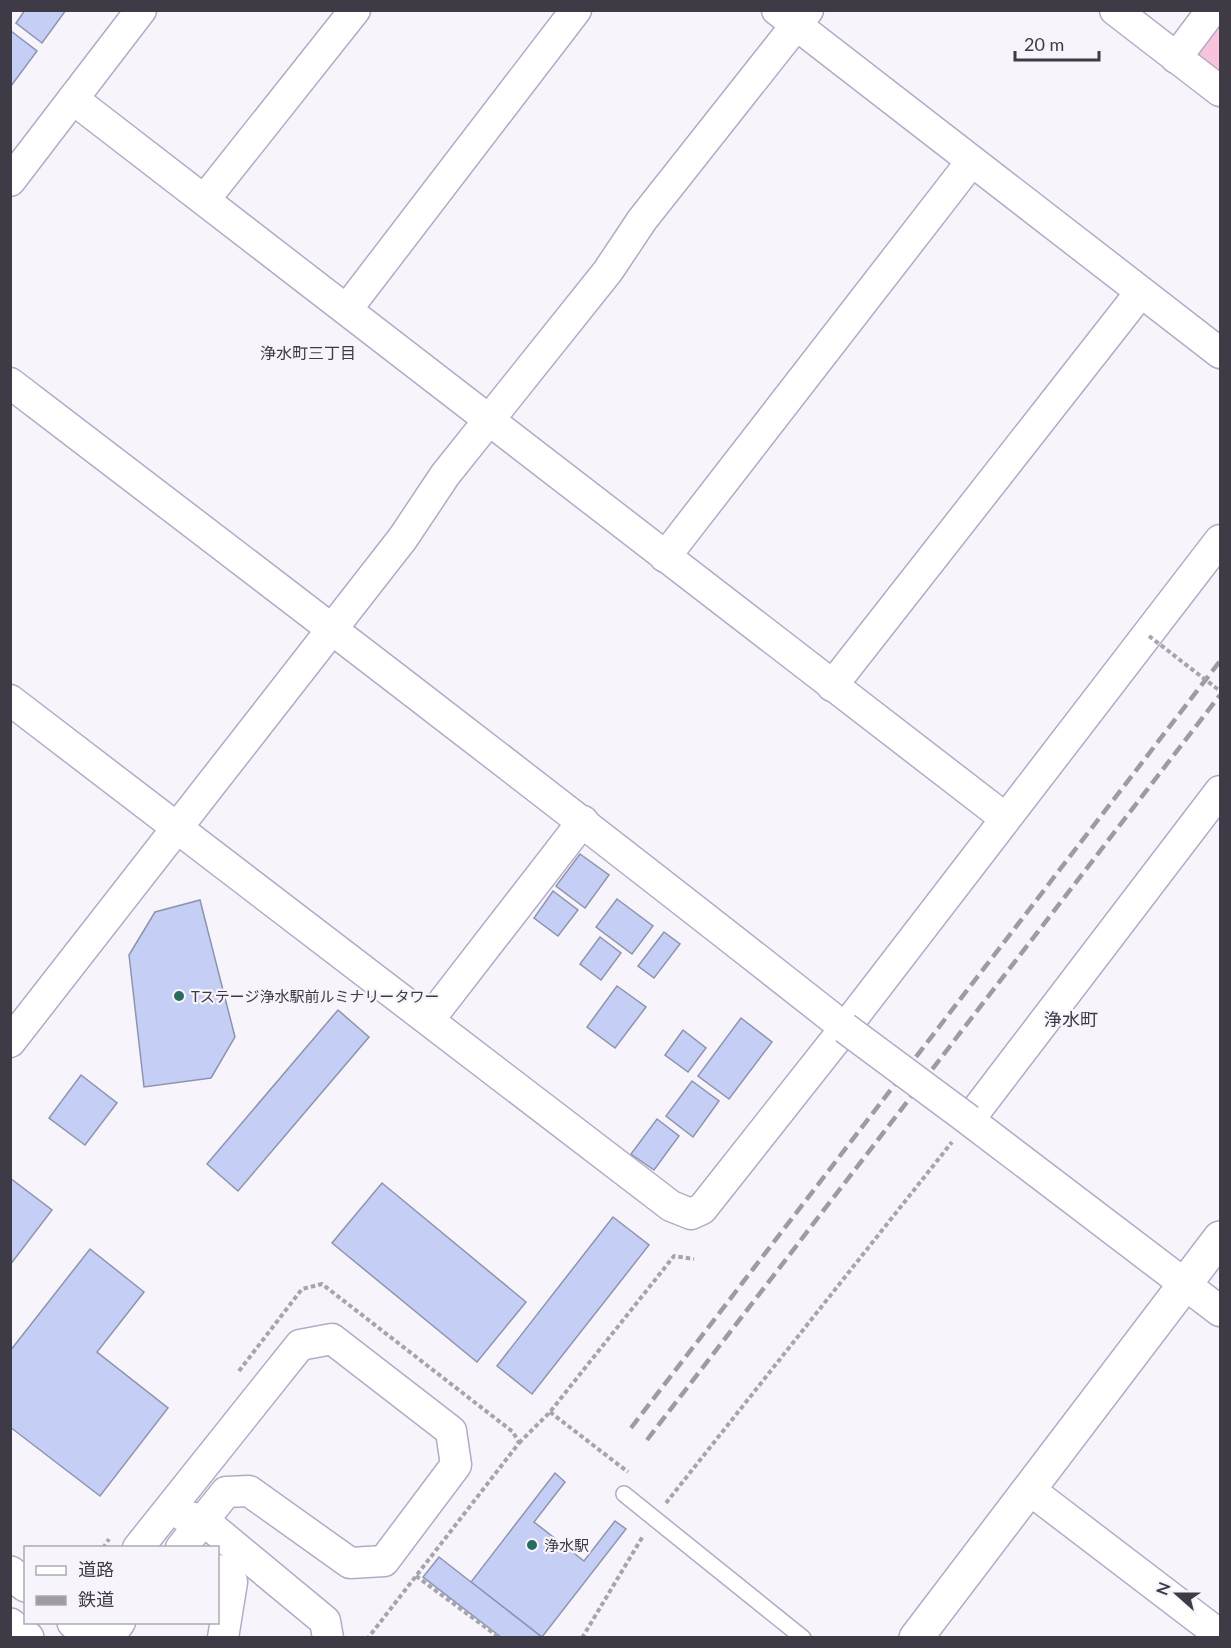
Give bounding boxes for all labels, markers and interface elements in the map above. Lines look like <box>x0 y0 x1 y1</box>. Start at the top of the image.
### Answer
scale bar <box>1015 24 1099 62</box>
text: 20 m <box>1024 33 1064 55</box>
district label: 浄水町三丁目 <box>260 343 356 362</box>
place label: Tステージ浄水駅前ルミナリータワー <box>191 987 440 1005</box>
marker: Tステージ浄水駅前ルミナリータワー <box>172 989 186 1003</box>
district label: 浄水町 <box>1044 1008 1098 1030</box>
place label: 浄水駅 <box>544 1536 589 1554</box>
marker: 浄水駅 <box>525 1538 539 1552</box>
legend <box>24 1546 219 1624</box>
text: 道路 <box>78 1558 114 1580</box>
north arrow <box>1147 1564 1207 1624</box>
text: N <box>1151 1579 1174 1598</box>
text: 鉄道 <box>78 1588 114 1610</box>

